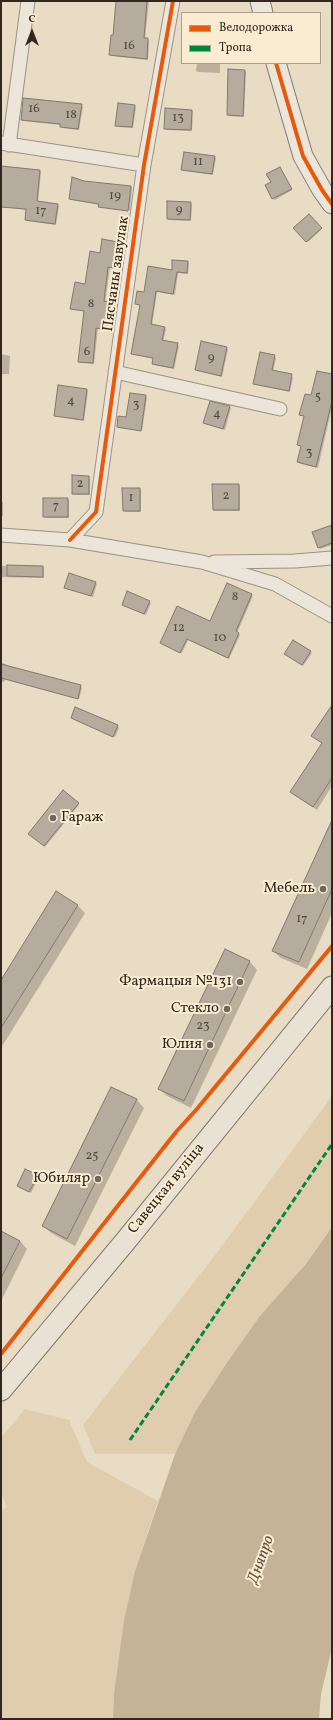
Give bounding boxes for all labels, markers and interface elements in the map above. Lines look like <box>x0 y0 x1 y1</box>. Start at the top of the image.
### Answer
north arrow <box>12 12 52 52</box>
text: С <box>28 12 36 27</box>
legend <box>181 12 321 64</box>
text: Велодорожка <box>219 20 293 36</box>
house number: 16 <box>123 39 135 55</box>
text: Тропа <box>219 40 252 56</box>
house number: 16 <box>28 102 40 118</box>
house number: 18 <box>65 108 77 124</box>
house number: 13 <box>172 111 184 127</box>
house number: 11 <box>193 155 203 171</box>
house number: 19 <box>109 189 121 205</box>
house number: 9 <box>176 203 182 219</box>
house number: 17 <box>35 204 47 220</box>
street label: Пясчаны завулак <box>100 215 134 333</box>
house number: 8 <box>88 297 94 313</box>
house number: 6 <box>84 345 90 361</box>
house number: 9 <box>208 351 214 367</box>
house number: 5 <box>315 390 321 406</box>
house number: 4 <box>67 394 75 410</box>
house number: 3 <box>133 398 139 414</box>
house number: 4 <box>213 407 221 423</box>
house number: 3 <box>306 446 312 462</box>
house number: 2 <box>77 477 83 493</box>
house number: 2 <box>223 489 229 505</box>
house number: 1 <box>128 491 134 507</box>
house number: 7 <box>53 499 59 515</box>
house number: 8 <box>232 590 238 606</box>
house number: 12 <box>173 621 185 637</box>
house number: 10 <box>214 631 226 647</box>
place label: Гараж <box>61 809 103 827</box>
marker: Гараж <box>48 813 58 823</box>
place label: Мебель <box>263 880 315 898</box>
marker: Мебель <box>318 884 328 894</box>
house number: 17 <box>296 912 308 928</box>
place label: Фармацыя №131 <box>119 973 232 991</box>
marker: Фармацыя №131 <box>235 977 245 987</box>
place label: Стекло <box>171 1000 219 1018</box>
marker: Стекло <box>222 1004 232 1014</box>
house number: 23 <box>196 1019 210 1035</box>
place label: Юлия <box>162 1036 202 1054</box>
marker: Юлия <box>205 1040 215 1050</box>
street label: Савецкая вуліца <box>125 1140 209 1238</box>
house number: 25 <box>85 1149 99 1165</box>
place label: Юбиляр <box>33 1170 90 1188</box>
marker: Юбиляр <box>93 1174 103 1184</box>
water label: Дняпро <box>244 1533 280 1587</box>

